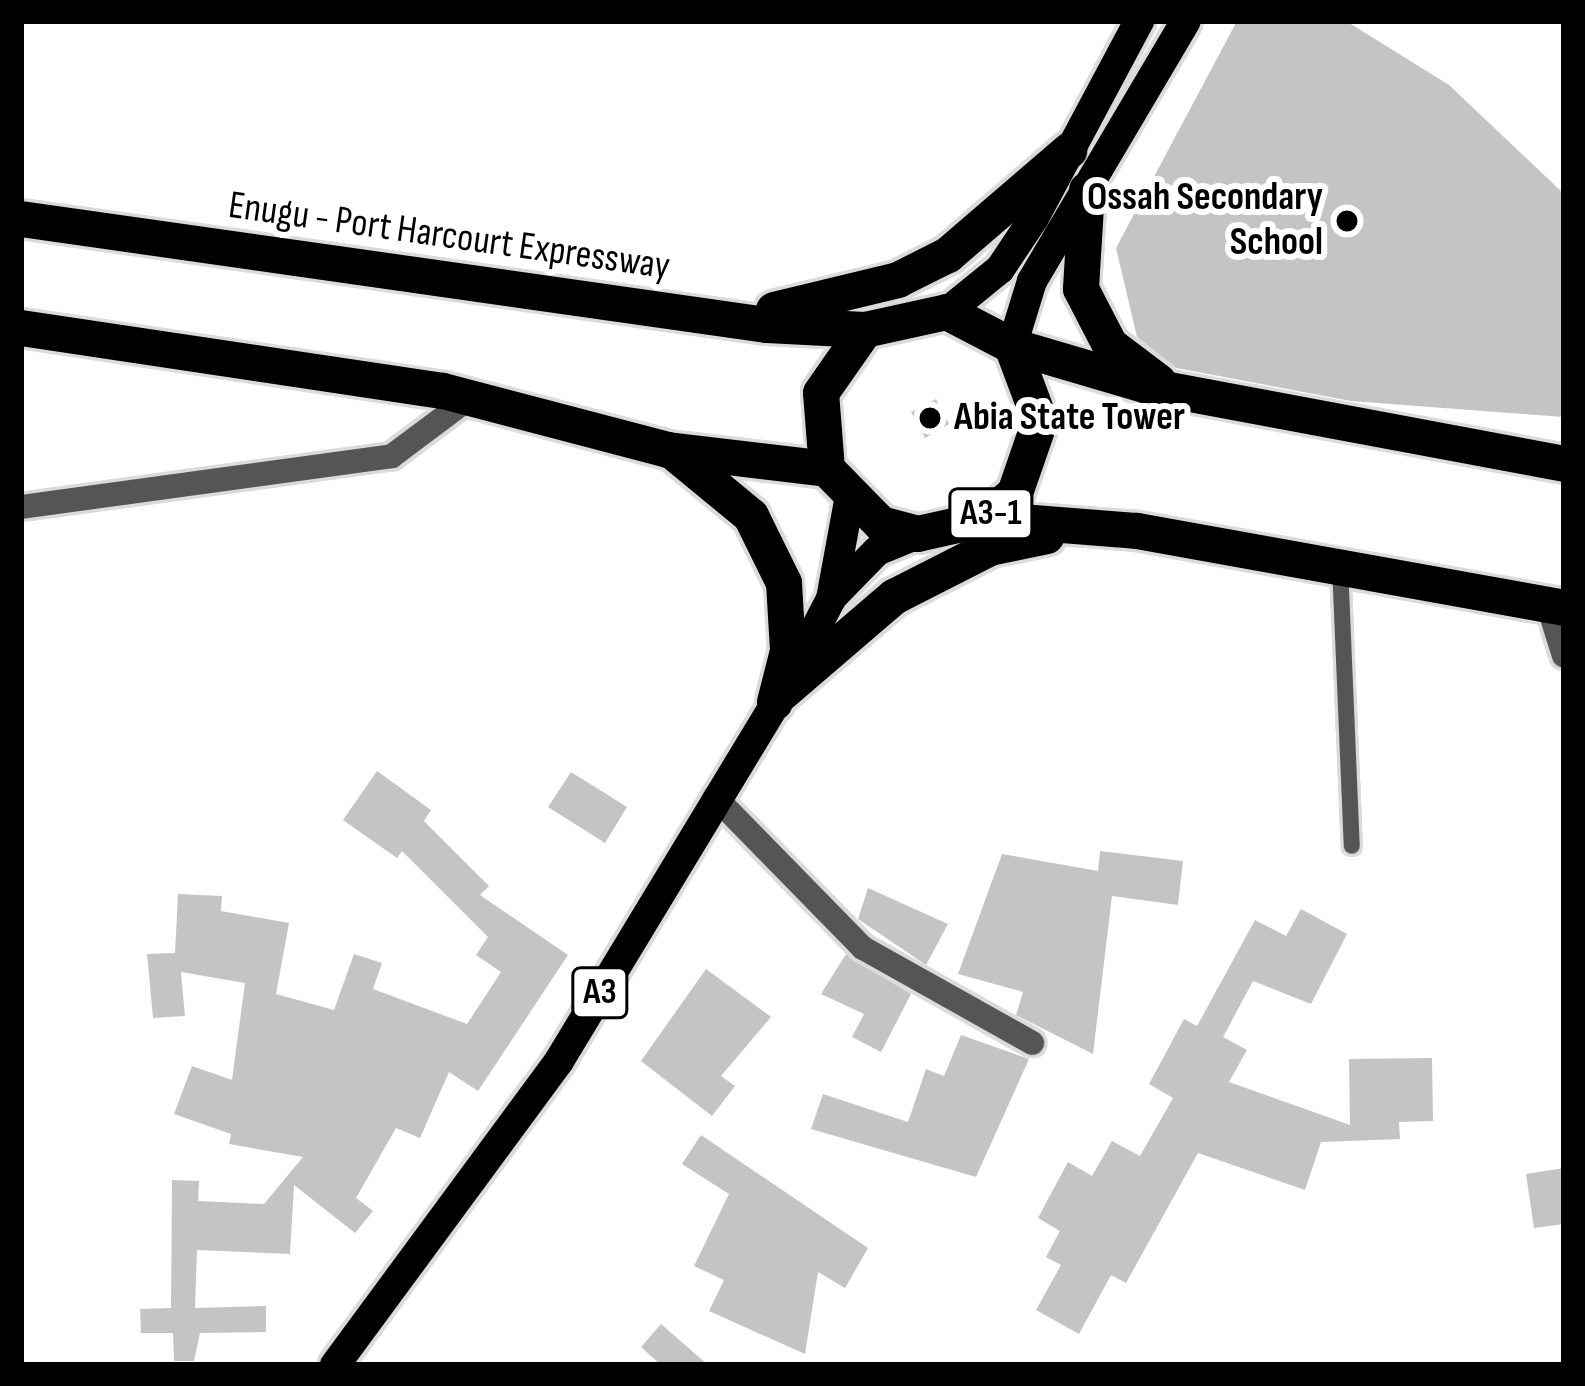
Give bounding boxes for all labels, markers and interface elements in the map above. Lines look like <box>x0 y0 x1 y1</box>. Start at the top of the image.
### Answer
place label: Ossah Secondary School <box>1087 176 1323 267</box>
street label: Enugu - Port Harcourt Expressway <box>225 183 673 291</box>
marker: Ossah Secondary School <box>1334 208 1360 234</box>
place label: Abia State Tower <box>954 395 1185 441</box>
marker: Abia State Tower <box>917 405 943 431</box>
road number: A3-1 <box>946 484 1036 544</box>
road number: A3 <box>570 963 630 1023</box>

